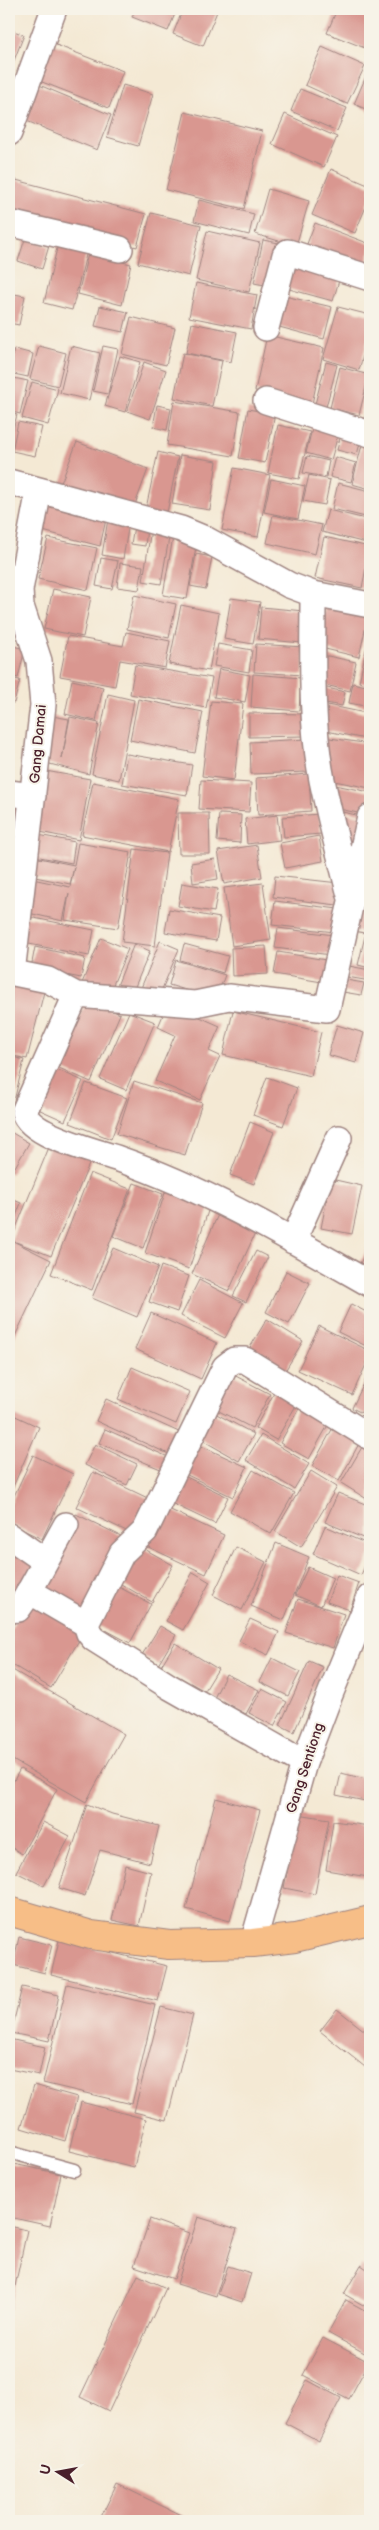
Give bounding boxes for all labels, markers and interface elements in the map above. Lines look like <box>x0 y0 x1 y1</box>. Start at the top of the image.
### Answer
street label: Gang Damai <box>26 704 50 784</box>
street label: Gang Sentiong <box>282 1721 328 1815</box>
north arrow <box>32 2448 82 2498</box>
text: U <box>36 2463 55 2476</box>

